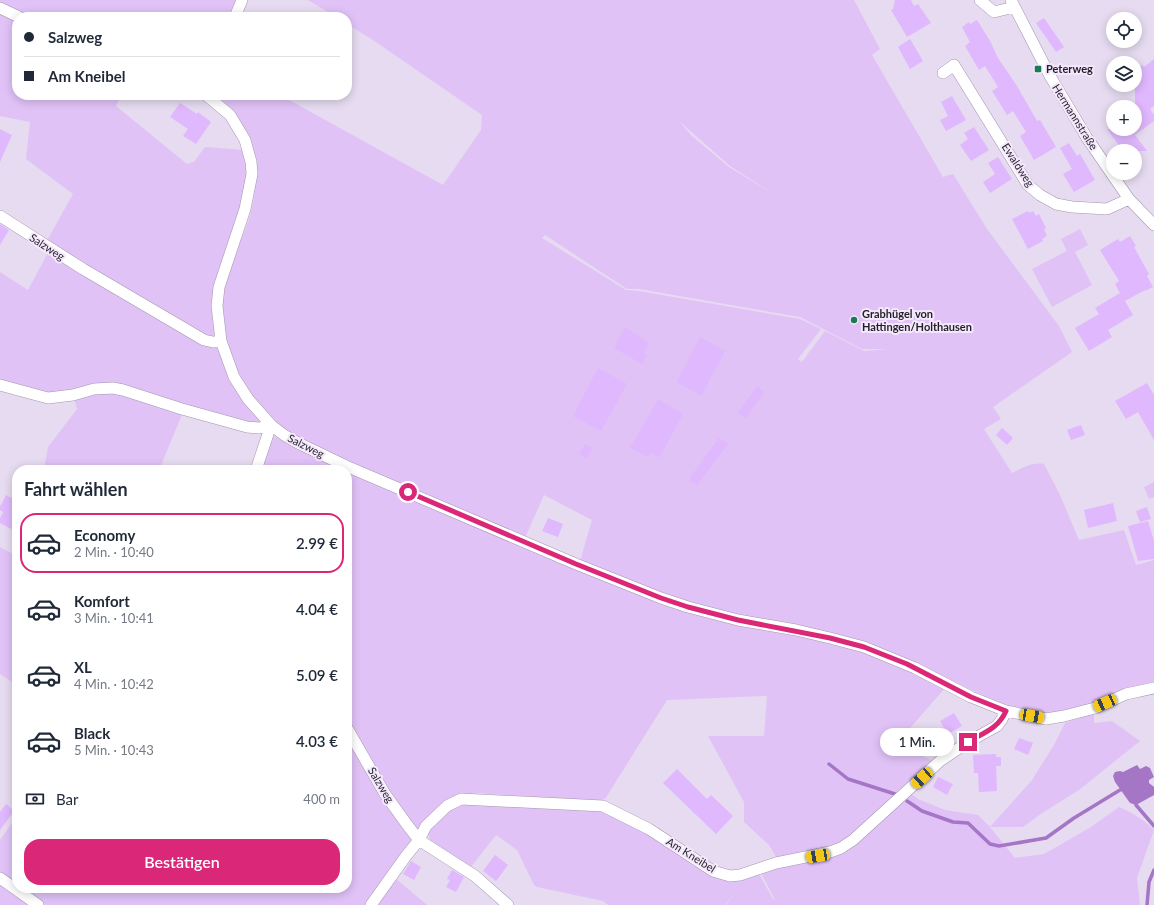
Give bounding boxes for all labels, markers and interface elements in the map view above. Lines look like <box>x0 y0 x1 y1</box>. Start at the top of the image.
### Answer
map controls <box>1106 12 1142 180</box>
button: locate <box>1106 12 1142 48</box>
text: Salzweg <box>48 28 102 46</box>
button: layers <box>1106 56 1142 92</box>
place label: Peterweg <box>1046 62 1093 75</box>
marker: Peterweg <box>1033 64 1043 74</box>
text: Am Kneibel <box>48 67 125 85</box>
street label: Hermannstraße <box>1050 81 1101 152</box>
button: + <box>1106 100 1142 136</box>
street label: Ewaldweg <box>1000 141 1037 189</box>
button: − <box>1106 144 1142 180</box>
street label: Salzweg <box>27 231 67 263</box>
place label: Grabhügel von Hattingen/Holthausen <box>862 307 972 333</box>
marker: Grabhügel von Hattingen/Holthausen <box>849 315 859 325</box>
street label: Salzweg <box>286 431 327 460</box>
text: Fahrt wählen <box>24 478 128 500</box>
route start <box>399 483 417 501</box>
icon: car <box>26 525 62 561</box>
text: Economy <box>74 526 135 544</box>
text: 2.99 € <box>296 534 338 552</box>
text: 2 Min. · 10:40 <box>74 544 154 560</box>
icon: car <box>26 591 62 627</box>
text: Komfort <box>74 592 130 610</box>
text: 4.04 € <box>296 600 338 618</box>
text: 3 Min. · 10:41 <box>74 610 154 626</box>
icon: car <box>26 657 62 693</box>
text: XL <box>74 658 92 676</box>
text: 5.09 € <box>296 666 338 684</box>
text: 4 Min. · 10:42 <box>74 676 154 692</box>
car <box>1092 693 1118 713</box>
car <box>1019 708 1045 724</box>
icon: car <box>26 723 62 759</box>
text: Black <box>74 724 110 742</box>
callout: 1 Min. <box>880 728 954 756</box>
text: 4.03 € <box>296 732 338 750</box>
route end <box>959 733 977 751</box>
text: 1 Min. <box>899 734 935 750</box>
text: 5 Min. · 10:43 <box>74 742 154 758</box>
street label: Salzweg <box>366 765 397 805</box>
car <box>909 766 935 790</box>
icon: cash <box>24 788 46 810</box>
text: Bar <box>56 790 79 808</box>
text: 400 m <box>303 791 340 807</box>
street label: Am Kneibel <box>664 834 718 875</box>
button: Bestätigen <box>24 839 340 885</box>
car <box>805 848 831 864</box>

